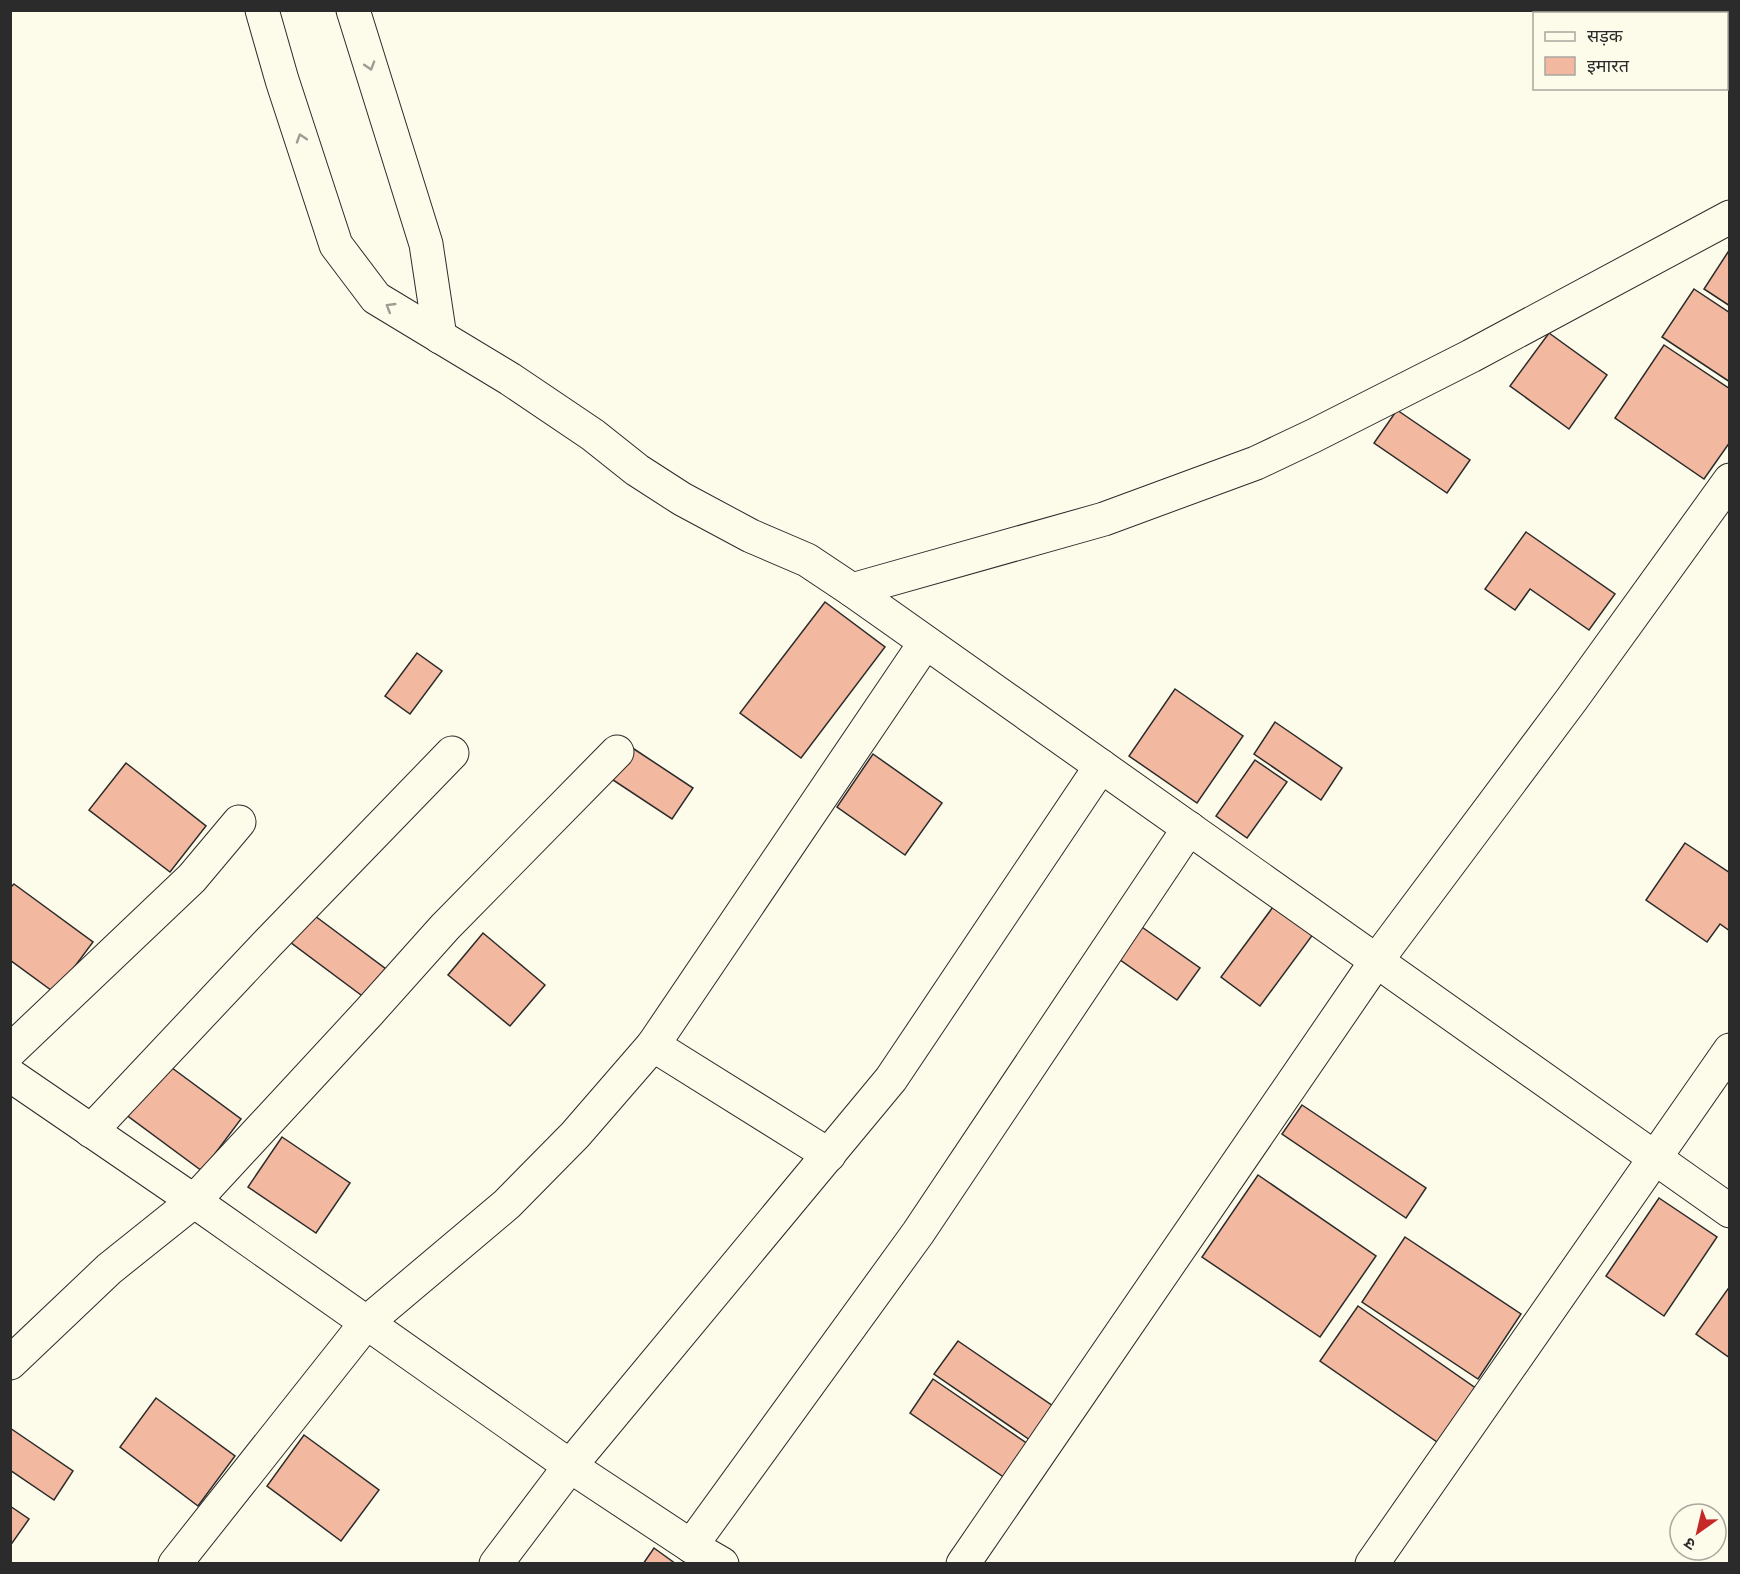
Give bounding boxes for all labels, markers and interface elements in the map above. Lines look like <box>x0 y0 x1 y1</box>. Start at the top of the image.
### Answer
legend <box>1533 12 1728 90</box>
text: सड़क <box>1587 24 1624 47</box>
text: इमारत <box>1587 54 1630 77</box>
one-way arrow <box>363 60 376 71</box>
one-way arrow <box>296 133 308 144</box>
one-way arrow <box>386 302 396 314</box>
north arrow <box>1668 1502 1728 1562</box>
text: उ <box>1680 1533 1699 1555</box>

